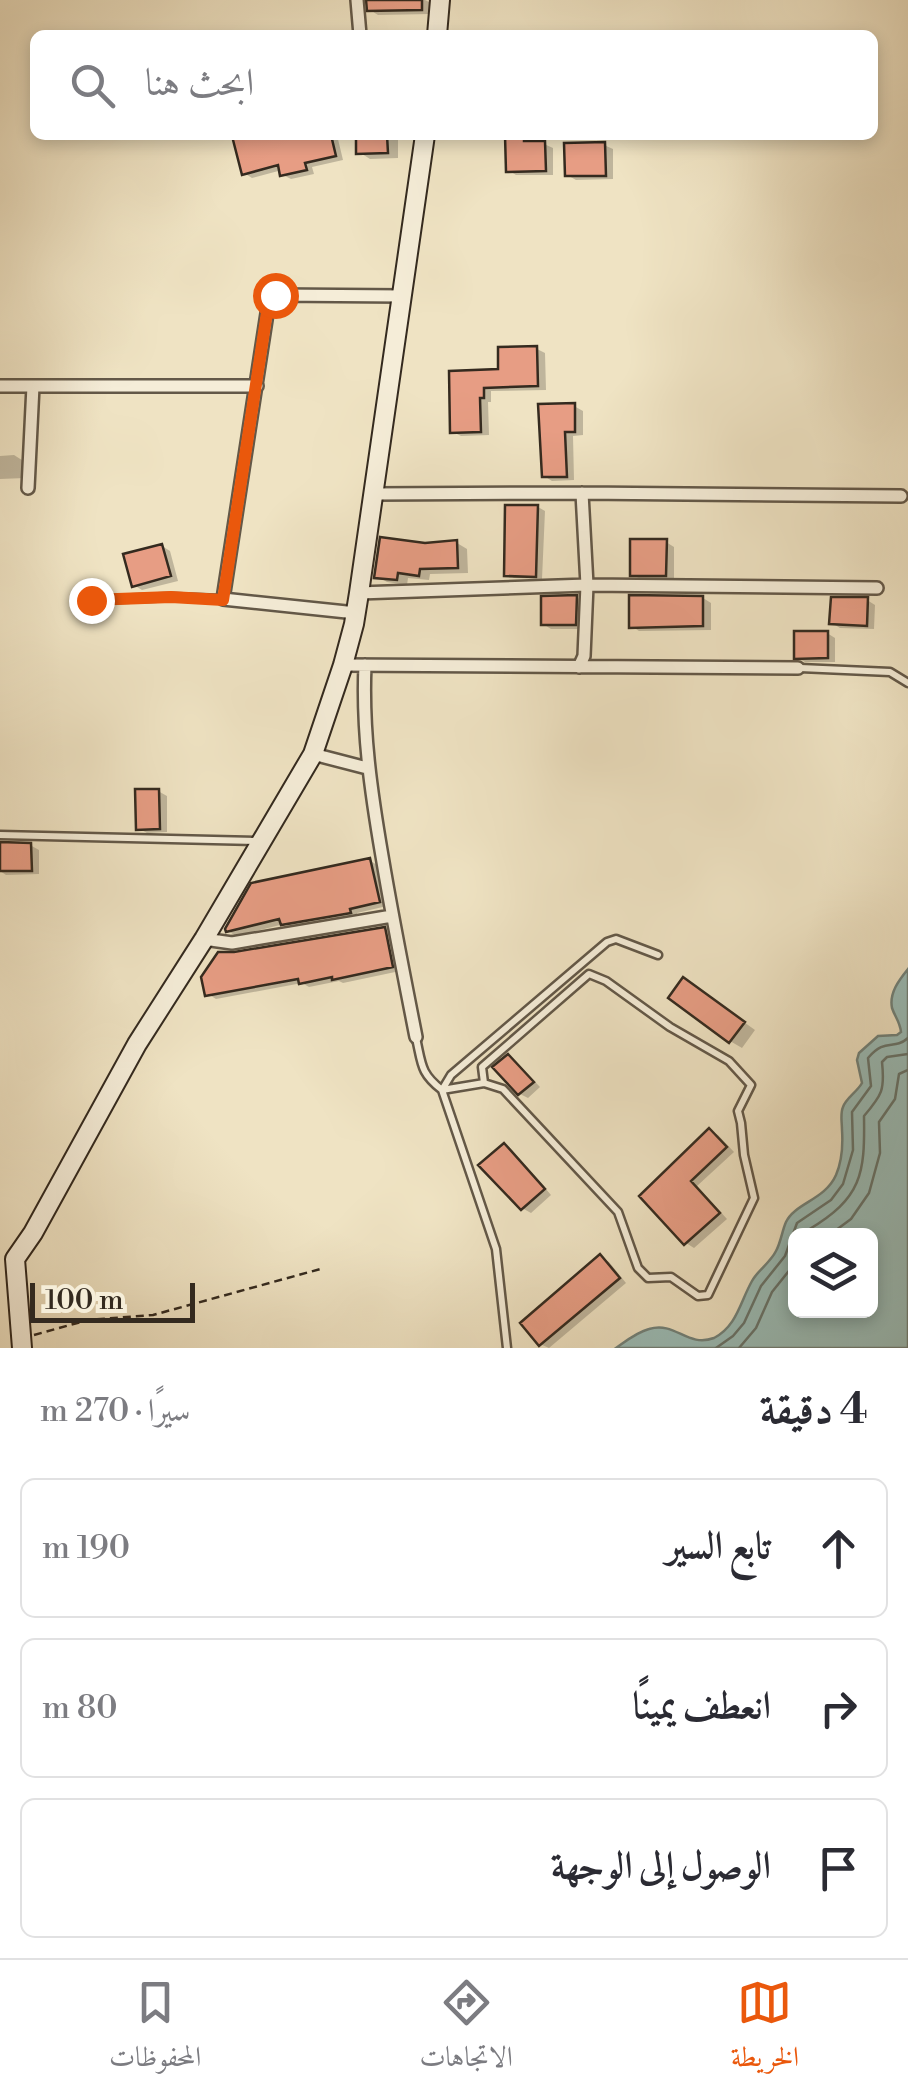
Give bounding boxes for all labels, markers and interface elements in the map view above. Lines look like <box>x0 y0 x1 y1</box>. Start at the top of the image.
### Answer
search box <box>30 30 878 140</box>
icon: search <box>65 58 120 113</box>
text: ابحث هنا <box>145 60 254 107</box>
route start <box>253 273 299 319</box>
route end <box>69 578 115 624</box>
map controls <box>788 1228 878 1318</box>
button: layers <box>788 1228 878 1318</box>
scale bar <box>30 1278 195 1322</box>
text: 100 m <box>45 1283 124 1318</box>
text: 4 دقيقة <box>760 1384 868 1437</box>
text: سيرًا · 270 m <box>40 1391 191 1431</box>
icon: ahead <box>811 1521 866 1576</box>
text: تابع السير <box>666 1523 771 1570</box>
text: 190 m <box>42 1528 130 1568</box>
icon: right <box>811 1681 866 1736</box>
text: انعطف يمينًا <box>633 1683 771 1730</box>
text: 80 m <box>42 1688 117 1728</box>
icon: arrive <box>811 1841 866 1896</box>
text: الوصول إلى الوجهة <box>551 1843 771 1890</box>
tab: المحفوظات <box>109 1975 201 2084</box>
tab: الاتجاهات <box>419 1975 513 2084</box>
tab: الخريطة <box>731 1975 799 2084</box>

